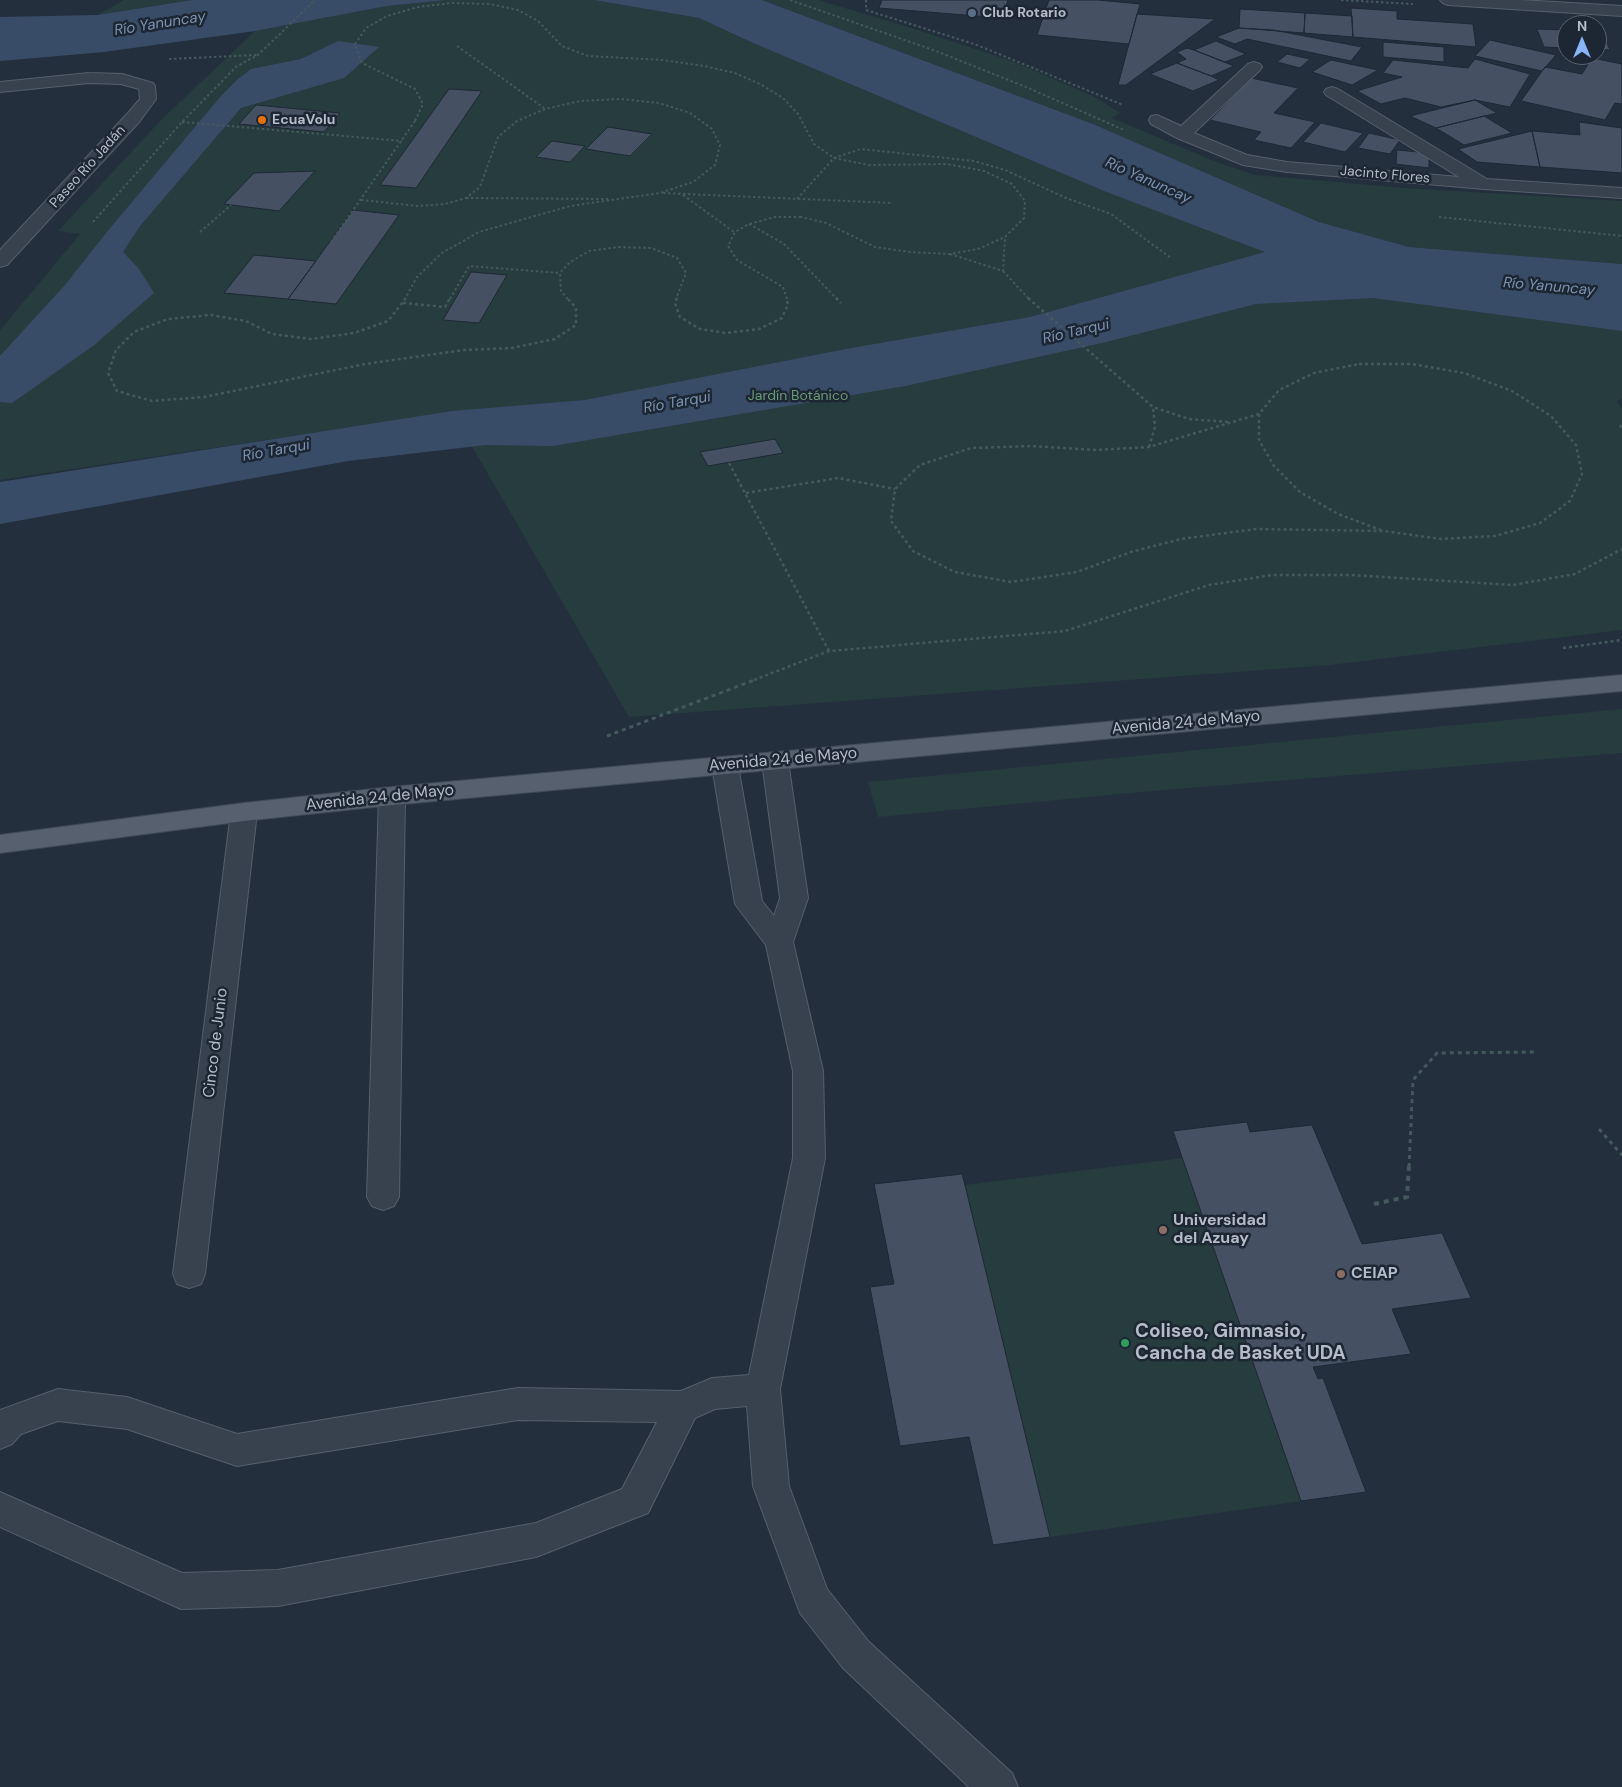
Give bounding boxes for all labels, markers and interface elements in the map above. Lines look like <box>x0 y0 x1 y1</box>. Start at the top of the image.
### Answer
place label: Club Rotario <box>982 5 1066 21</box>
marker: Club Rotario <box>966 7 978 19</box>
water label: Río Yanuncay <box>113 8 207 40</box>
north arrow <box>1557 15 1607 65</box>
text: N <box>1577 17 1587 35</box>
place label: EcuaVolu <box>272 112 335 128</box>
marker: EcuaVolu <box>256 114 268 126</box>
street label: Paseo Río Jadán <box>47 122 129 212</box>
water label: Río Yanuncay <box>1102 154 1194 208</box>
street label: Jacinto Flores <box>1339 163 1431 187</box>
water label: Río Yanuncay <box>1502 274 1596 300</box>
water label: Río Tarqui <box>1041 316 1111 348</box>
water label: Río Tarqui <box>642 388 712 418</box>
park label: Jardín Botánico <box>748 388 848 404</box>
water label: Río Tarqui <box>241 436 311 466</box>
street label: Avenida 24 de Mayo <box>1111 707 1261 739</box>
street label: Avenida 24 de Mayo <box>708 744 858 776</box>
street label: Avenida 24 de Mayo <box>305 781 455 815</box>
street label: Cinco de Junio <box>200 987 232 1099</box>
place label: Universidad del Azuay <box>1173 1211 1266 1249</box>
marker: Universidad del Azuay <box>1157 1224 1169 1236</box>
place label: CEIAP <box>1351 1264 1398 1284</box>
marker: CEIAP <box>1335 1268 1347 1280</box>
place label: Coliseo, Gimnasio, Cancha de Basket UDA <box>1135 1321 1346 1365</box>
marker: Coliseo, Gimnasio, Cancha de Basket UDA <box>1119 1337 1131 1349</box>

